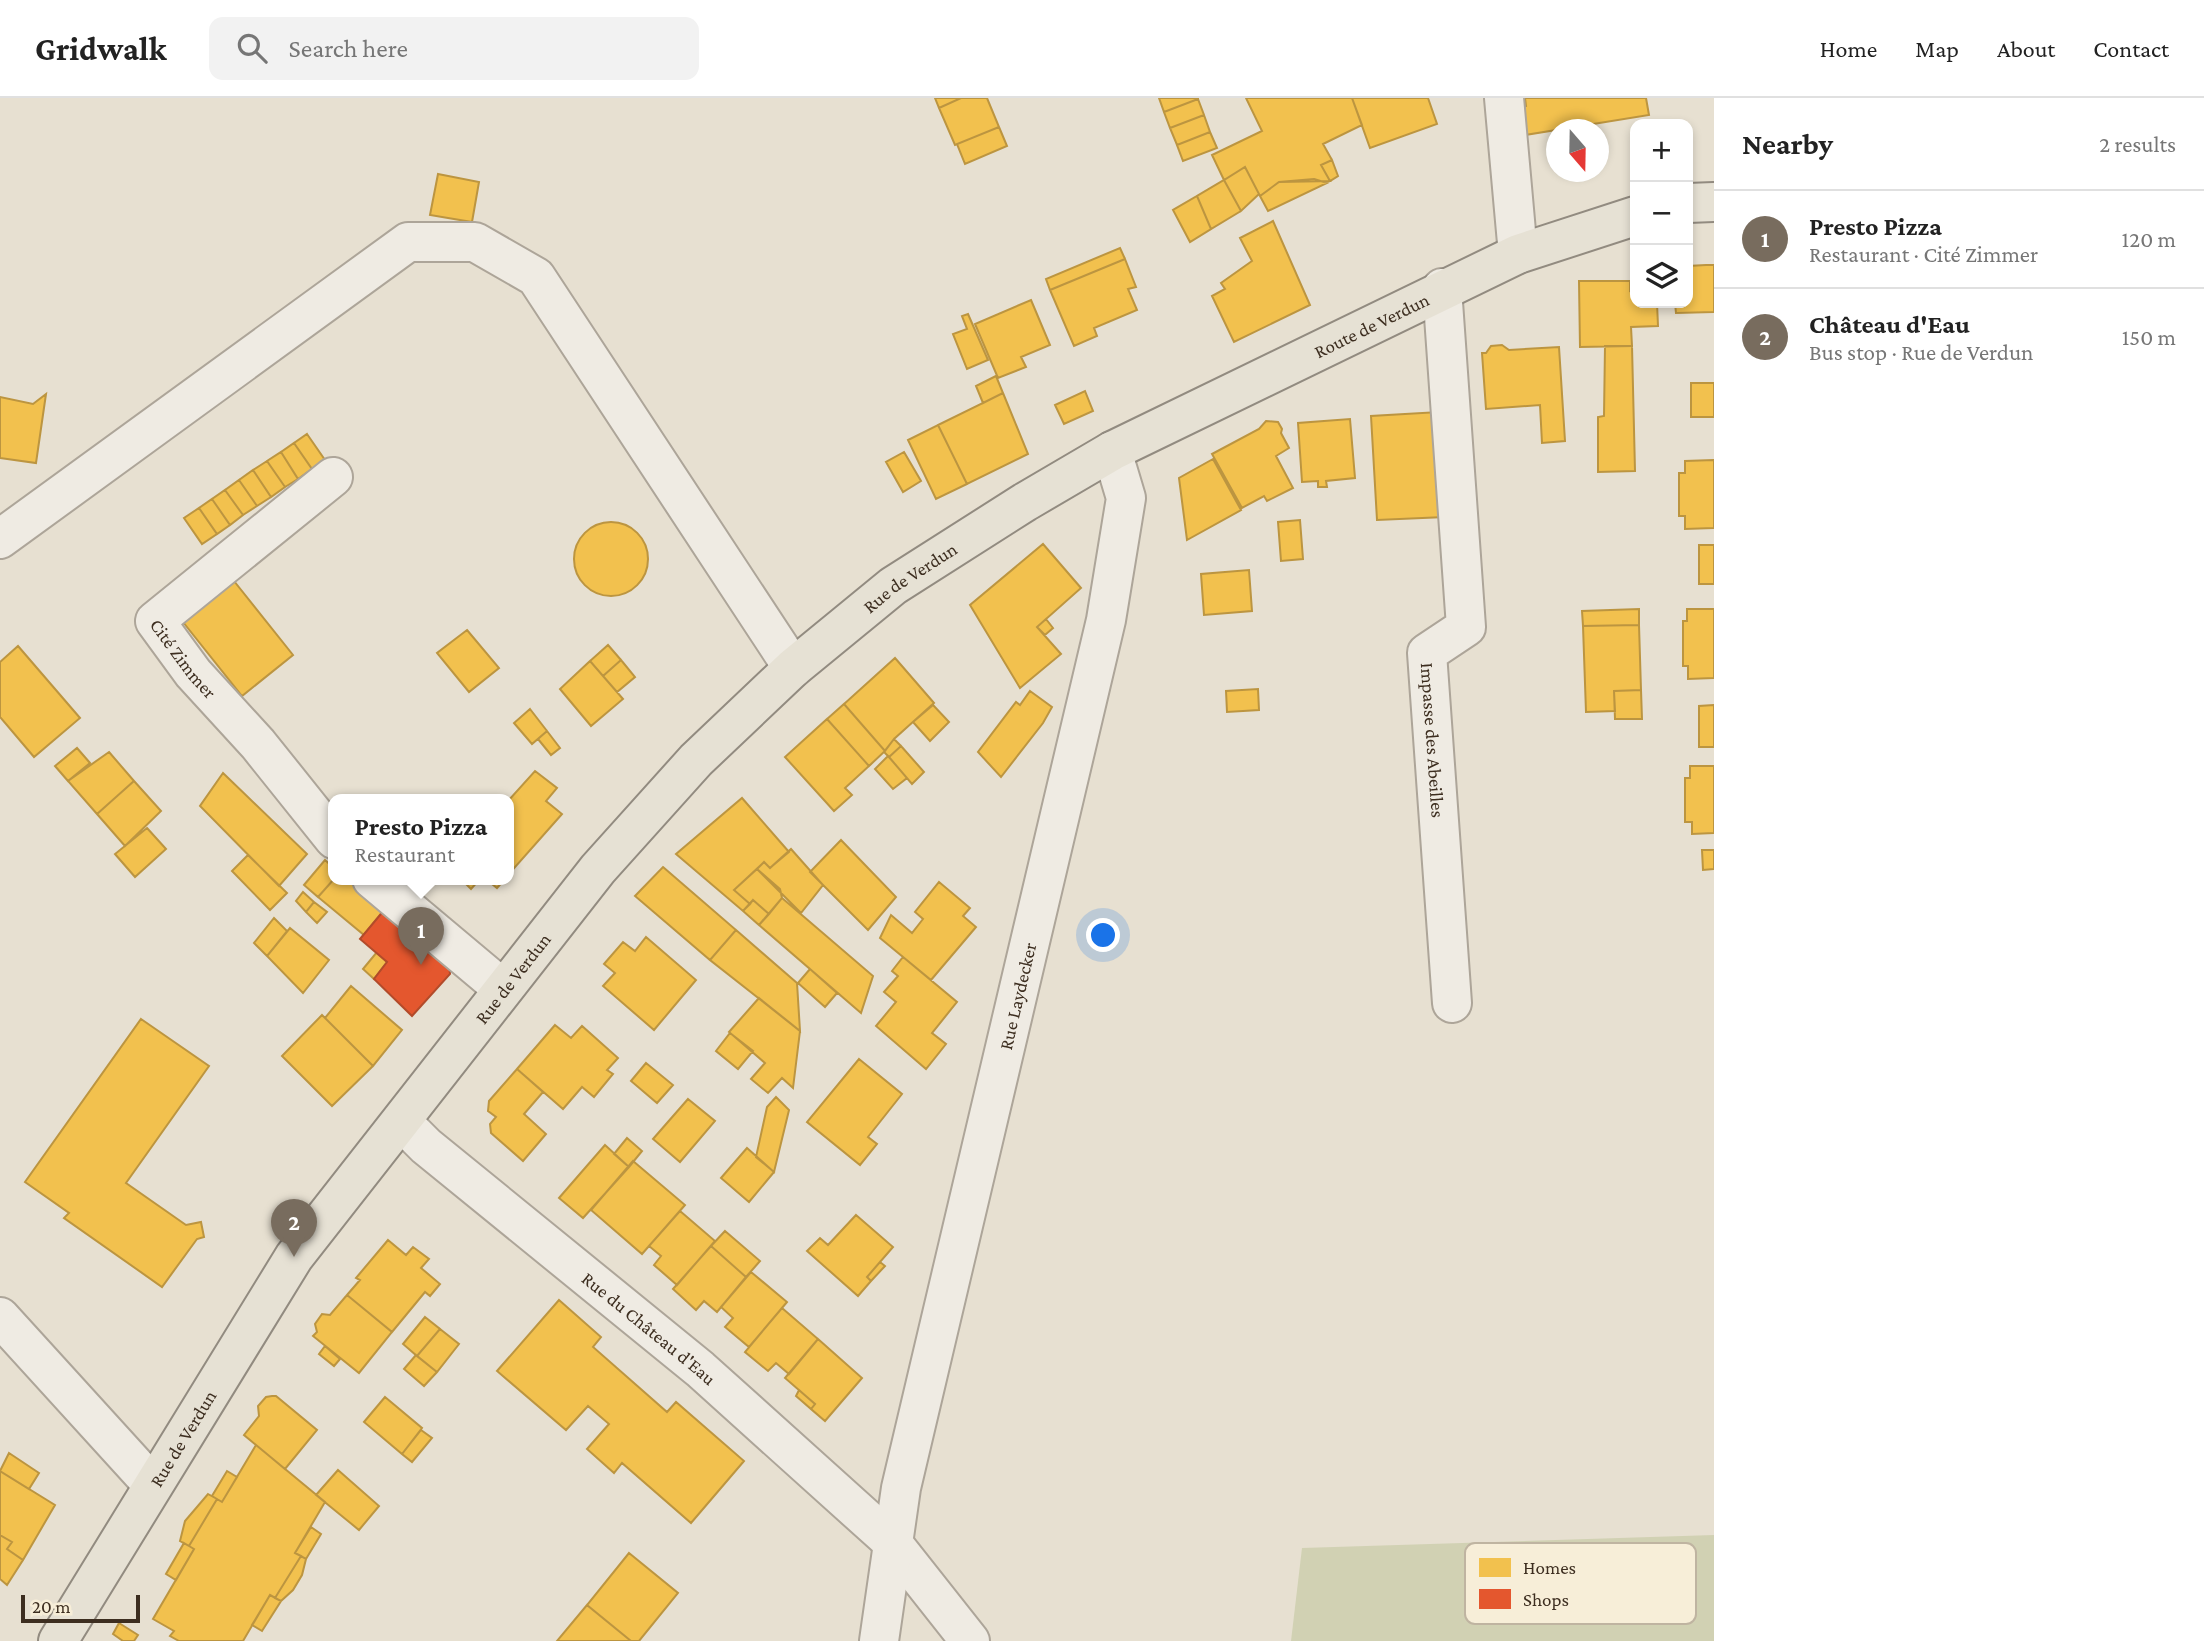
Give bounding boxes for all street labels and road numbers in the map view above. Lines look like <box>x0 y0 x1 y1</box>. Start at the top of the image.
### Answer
street label: Route de Verdun <box>1311 288 1432 362</box>
street label: Rue de Verdun <box>859 538 961 617</box>
street label: Cité Zimmer <box>146 614 221 702</box>
street label: Impasse des Abeilles <box>1417 662 1449 818</box>
street label: Rue de Verdun <box>471 929 554 1028</box>
street label: Rue Laydecker <box>994 940 1040 1052</box>
street label: Rue du Château d'Eau <box>578 1267 721 1389</box>
street label: Rue de Verdun <box>145 1386 220 1490</box>

